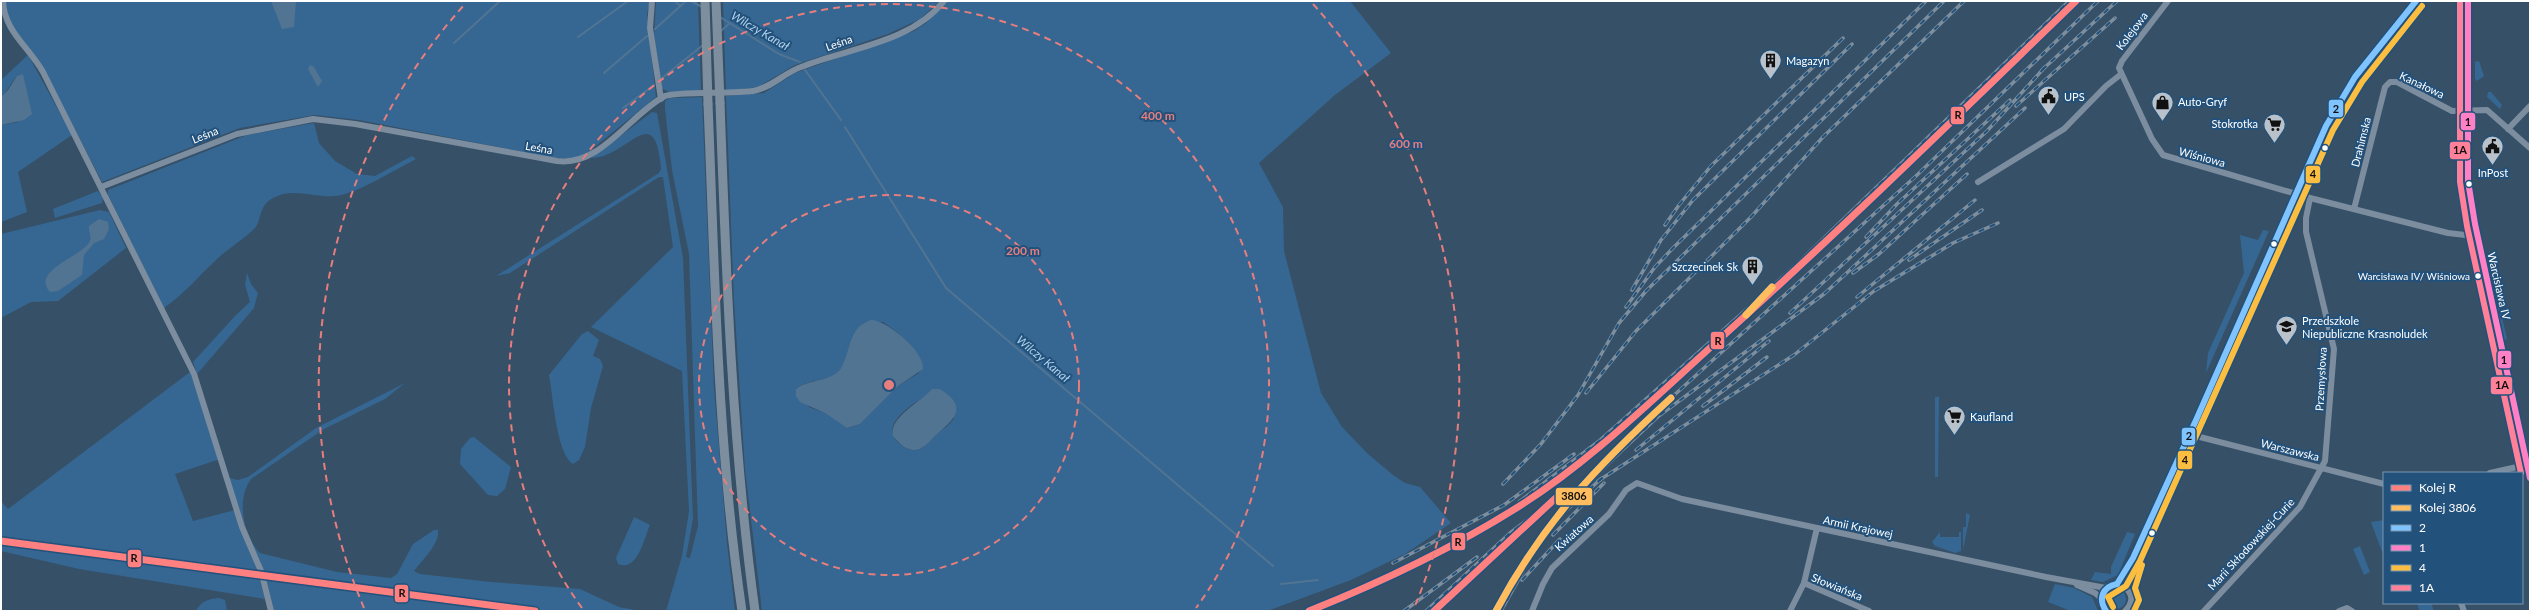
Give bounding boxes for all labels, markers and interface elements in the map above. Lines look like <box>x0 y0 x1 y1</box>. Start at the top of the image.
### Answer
water label: Wilczy Kanał <box>728 8 793 54</box>
street label: Kolejowa <box>2113 9 2150 52</box>
street label: Leśna <box>824 32 854 53</box>
building icon: Magazyn <box>1758 48 1784 81</box>
place label: Magazyn <box>1786 54 1829 67</box>
street label: Kanałowa <box>2398 69 2447 101</box>
public building icon: UPS <box>2036 84 2062 117</box>
shop icon: Auto-Gryf <box>2150 89 2176 122</box>
place label: UPS <box>2064 90 2085 103</box>
place label: Auto-Gryf <box>2178 95 2227 108</box>
line badge: 2 <box>2328 99 2344 118</box>
text: 2 <box>2333 102 2339 115</box>
line badge: R <box>1950 106 1965 125</box>
text: 400 m <box>1141 108 1175 123</box>
text: R <box>1954 108 1962 121</box>
supermarket icon: Stokrotka <box>2261 111 2287 144</box>
line badge: 1 <box>2460 112 2476 131</box>
street label: Drahimska <box>2348 115 2373 168</box>
text: 1 <box>2465 115 2471 128</box>
place label: Stokrotka <box>2212 117 2258 130</box>
street label: Leśna <box>190 124 220 146</box>
public building icon: InPost <box>2480 134 2506 167</box>
text: 600 m <box>1389 136 1423 151</box>
street label: Leśna <box>524 139 554 156</box>
line badge: 1A <box>2449 141 2471 160</box>
unlabelled marker <box>2320 143 2330 153</box>
text: 1A <box>2453 143 2467 156</box>
street label: Wiśniowa <box>2177 144 2227 169</box>
line badge: 4 <box>2305 165 2321 184</box>
place label: InPost <box>2478 166 2508 179</box>
text: 4 <box>2310 167 2317 180</box>
unlabelled marker <box>2464 179 2474 189</box>
unlabelled marker <box>2269 239 2279 249</box>
text: 200 m <box>1006 243 1040 258</box>
street label: Warcisława IV <box>2485 251 2514 321</box>
building icon: Szczecinek Sk <box>1740 254 1766 287</box>
place label: Szczecinek Sk <box>1672 260 1738 273</box>
place label: Warcisława IV/ Wiśniowa <box>2358 270 2470 282</box>
marker: Warcisława IV/ Wiśniowa <box>2473 271 2483 281</box>
school or university icon: Przedszkole Niepubliczne Krasnoludek <box>2273 314 2299 347</box>
place label: Przedszkole Niepubliczne Krasnoludek <box>2302 314 2428 340</box>
line badge: R <box>1710 331 1725 350</box>
water label: Wilczy Kanał <box>1014 332 1073 386</box>
text: R <box>1714 334 1722 347</box>
street label: Przemysłowa <box>2312 347 2329 411</box>
line badge: 1 <box>2497 350 2512 369</box>
text: 1 <box>2501 353 2507 366</box>
line badge: 1A <box>2490 376 2513 395</box>
centre of rings <box>882 378 896 392</box>
text: 1A <box>2495 378 2509 391</box>
supermarket icon: Kaufland <box>1942 404 1968 437</box>
place label: Kaufland <box>1970 410 2013 423</box>
line badge: 2 <box>2181 427 2196 446</box>
text: 2 <box>2186 429 2192 442</box>
street label: Warszawska <box>2260 436 2321 463</box>
line badge: 4 <box>2177 450 2193 470</box>
text: 4 <box>2182 453 2189 466</box>
legend <box>2383 472 2523 604</box>
text: Kolej R <box>2419 480 2456 495</box>
line badge: 3806 <box>1555 487 1593 506</box>
text: 3806 <box>1561 489 1587 502</box>
street label: Marii Skłodowskiej-Curie <box>2205 495 2297 592</box>
text: Kolej 3806 <box>2419 500 2476 515</box>
street label: Kwiatowa <box>1552 512 1596 553</box>
street label: Armii Krajowej <box>1822 513 1895 540</box>
text: 2 <box>2419 520 2426 535</box>
unlabelled marker <box>2147 528 2157 538</box>
line badge: R <box>1451 532 1466 551</box>
text: R <box>1454 535 1462 548</box>
text: 1 <box>2419 540 2426 555</box>
line badge: R <box>127 549 142 568</box>
text: R <box>130 551 138 564</box>
text: 4 <box>2419 560 2426 575</box>
street label: Słowiańska <box>1810 570 1865 603</box>
text: 1A <box>2419 580 2435 595</box>
line badge: R <box>394 584 409 603</box>
text: R <box>398 586 406 599</box>

